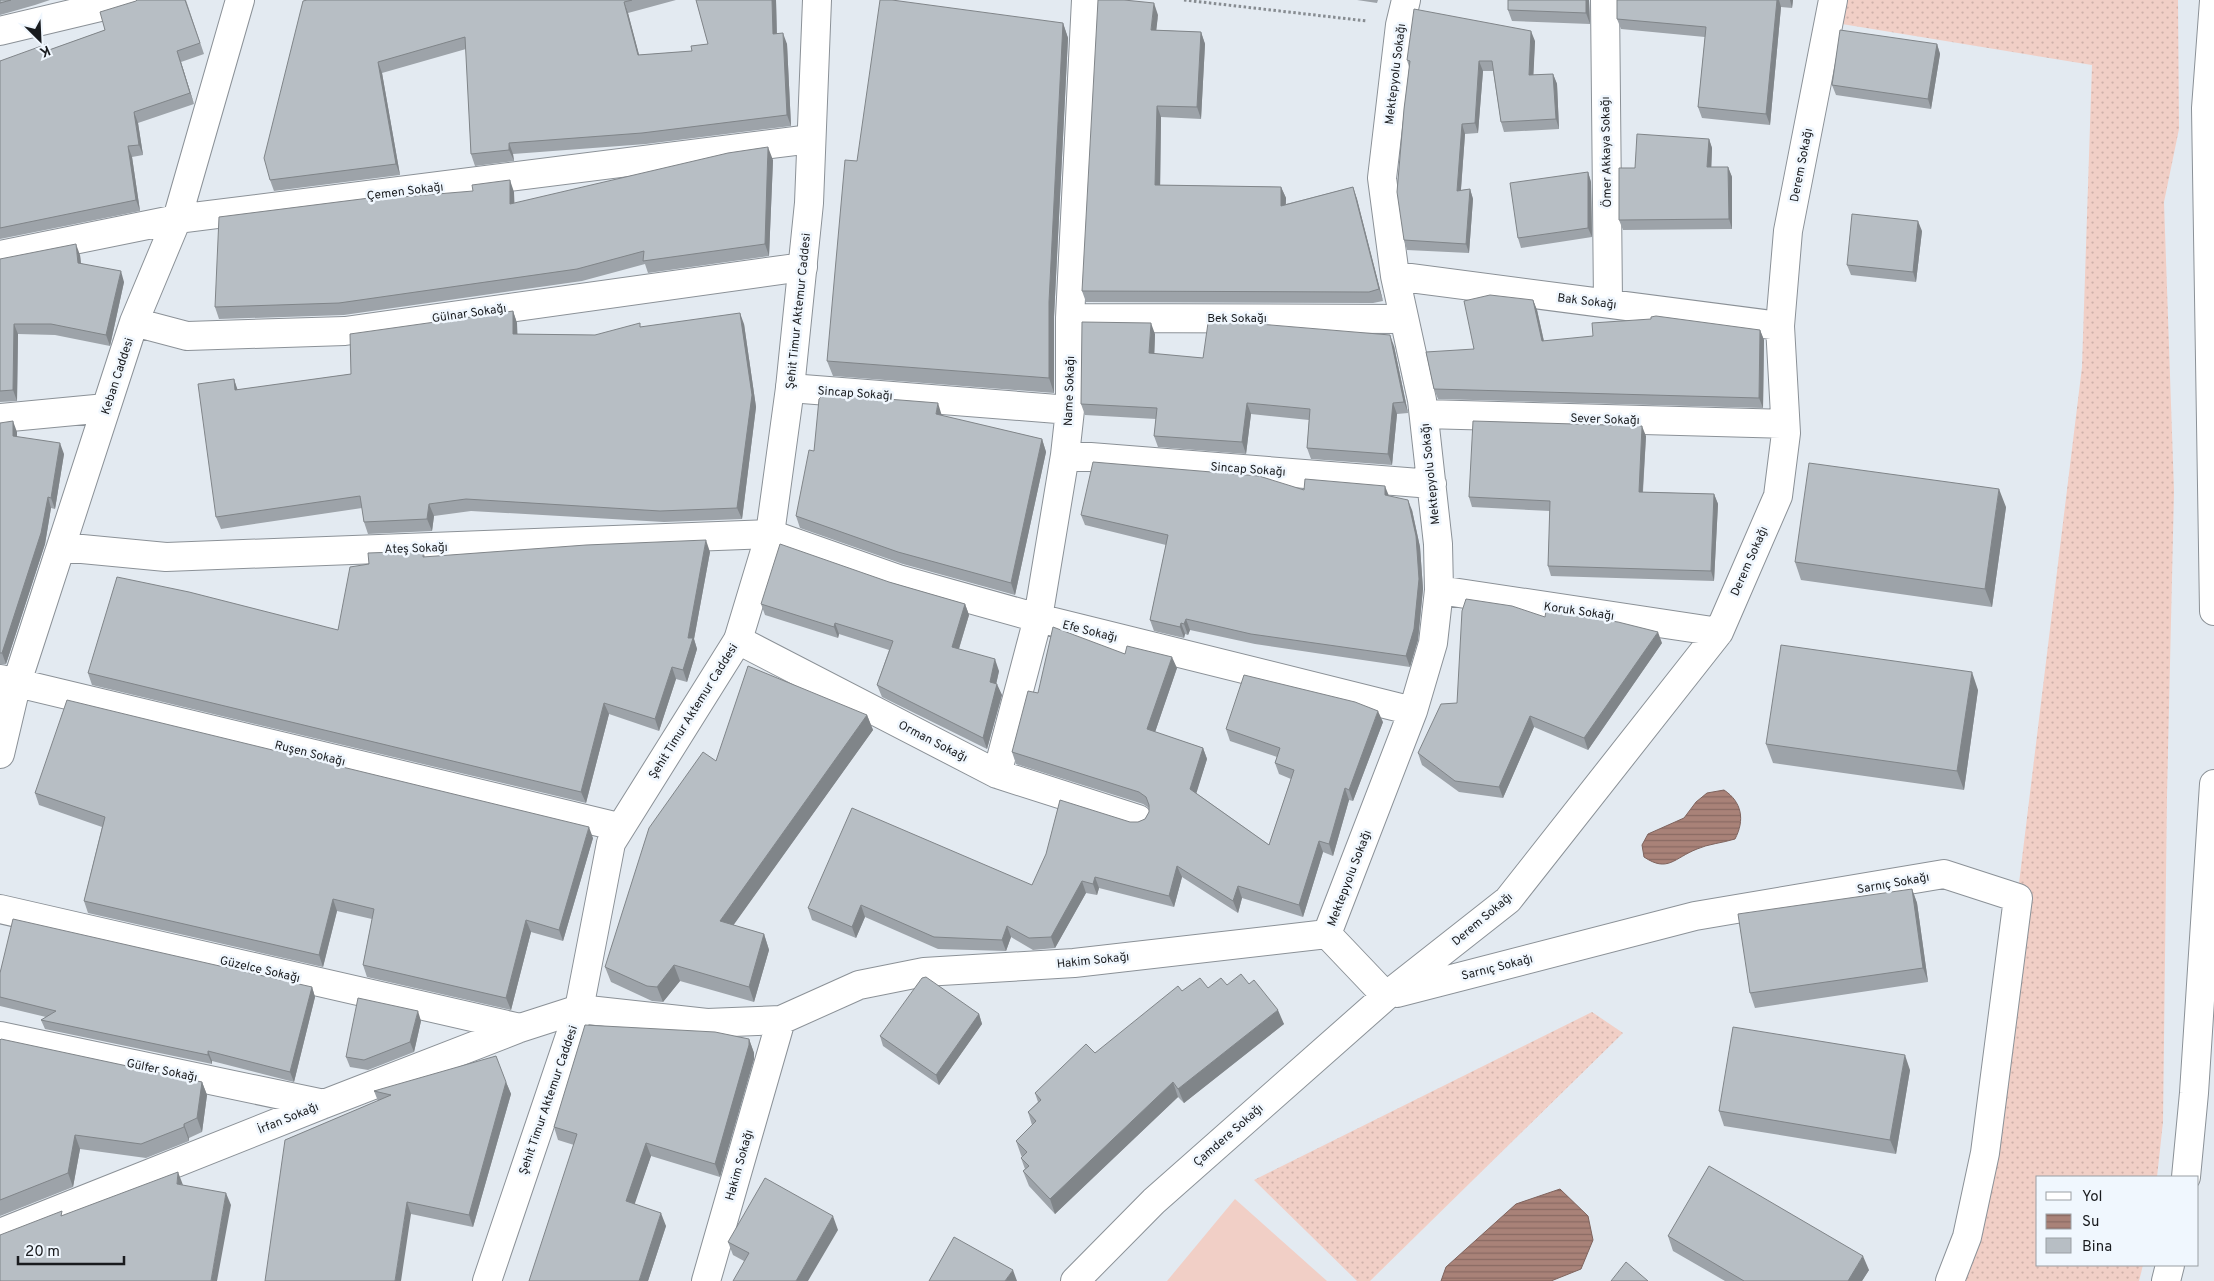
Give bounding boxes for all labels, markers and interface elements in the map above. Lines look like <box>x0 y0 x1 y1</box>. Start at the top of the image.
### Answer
north arrow <box>15 15 65 65</box>
street label: Mektepyolu Sokağı <box>1382 23 1410 126</box>
text: K <box>37 41 53 60</box>
street label: Ömer Akkaya Sokağı <box>1598 96 1616 208</box>
street label: Derem Sokağı <box>1787 127 1817 203</box>
street label: Çemen Sokağı <box>366 179 444 205</box>
street label: Şehit Timur Aktemur Caddesi <box>783 232 815 390</box>
street label: Bak Sokağı <box>1556 290 1617 314</box>
street label: Gülnar Sokağı <box>431 301 507 327</box>
street label: Bek Sokağı <box>1207 311 1267 327</box>
street label: Keban Caddesi <box>98 336 138 417</box>
street label: Name Sokağı <box>1061 356 1079 426</box>
street label: Sincap Sokağı <box>817 383 893 405</box>
street label: Sever Sokağı <box>1570 411 1640 429</box>
street label: Mektepyolu Sokağı <box>1418 422 1444 525</box>
street label: Sincap Sokağı <box>1210 459 1286 481</box>
street label: Derem Sokağı <box>1727 524 1772 599</box>
street label: Ateş Sokağı <box>384 540 448 558</box>
street label: Koruk Sokağı <box>1543 599 1615 625</box>
street label: Efe Sokağı <box>1061 617 1119 647</box>
street label: Şehit Timur Aktemur Caddesi <box>646 641 742 782</box>
street label: Orman Sokağı <box>895 718 970 766</box>
street label: Ruşen Sokağı <box>273 737 347 770</box>
street label: Mektepyolu Sokağı <box>1324 828 1376 929</box>
street label: Sarnıç Sokağı <box>1856 870 1931 898</box>
street label: Derem Sokağı <box>1449 890 1516 950</box>
street label: Hakim Sokağı <box>1056 949 1130 973</box>
street label: Sarnıç Sokağı <box>1460 951 1535 985</box>
street label: Güzelce Sokağı <box>218 953 302 987</box>
street label: Şehit Timur Aktemur Caddesi <box>516 1024 582 1177</box>
street label: Gülfer Sokağı <box>125 1056 199 1086</box>
street label: İrfan Sokağı <box>256 1099 321 1138</box>
street label: Çamdere Sokağı <box>1190 1101 1267 1171</box>
street label: Hakim Sokağı <box>722 1128 758 1203</box>
legend <box>2036 1176 2199 1266</box>
text: Yol <box>2082 1188 2103 1207</box>
text: Su <box>2082 1213 2099 1232</box>
scale bar <box>18 1234 124 1266</box>
text: Bina <box>2082 1238 2112 1257</box>
text: 20 m <box>25 1243 60 1262</box>

